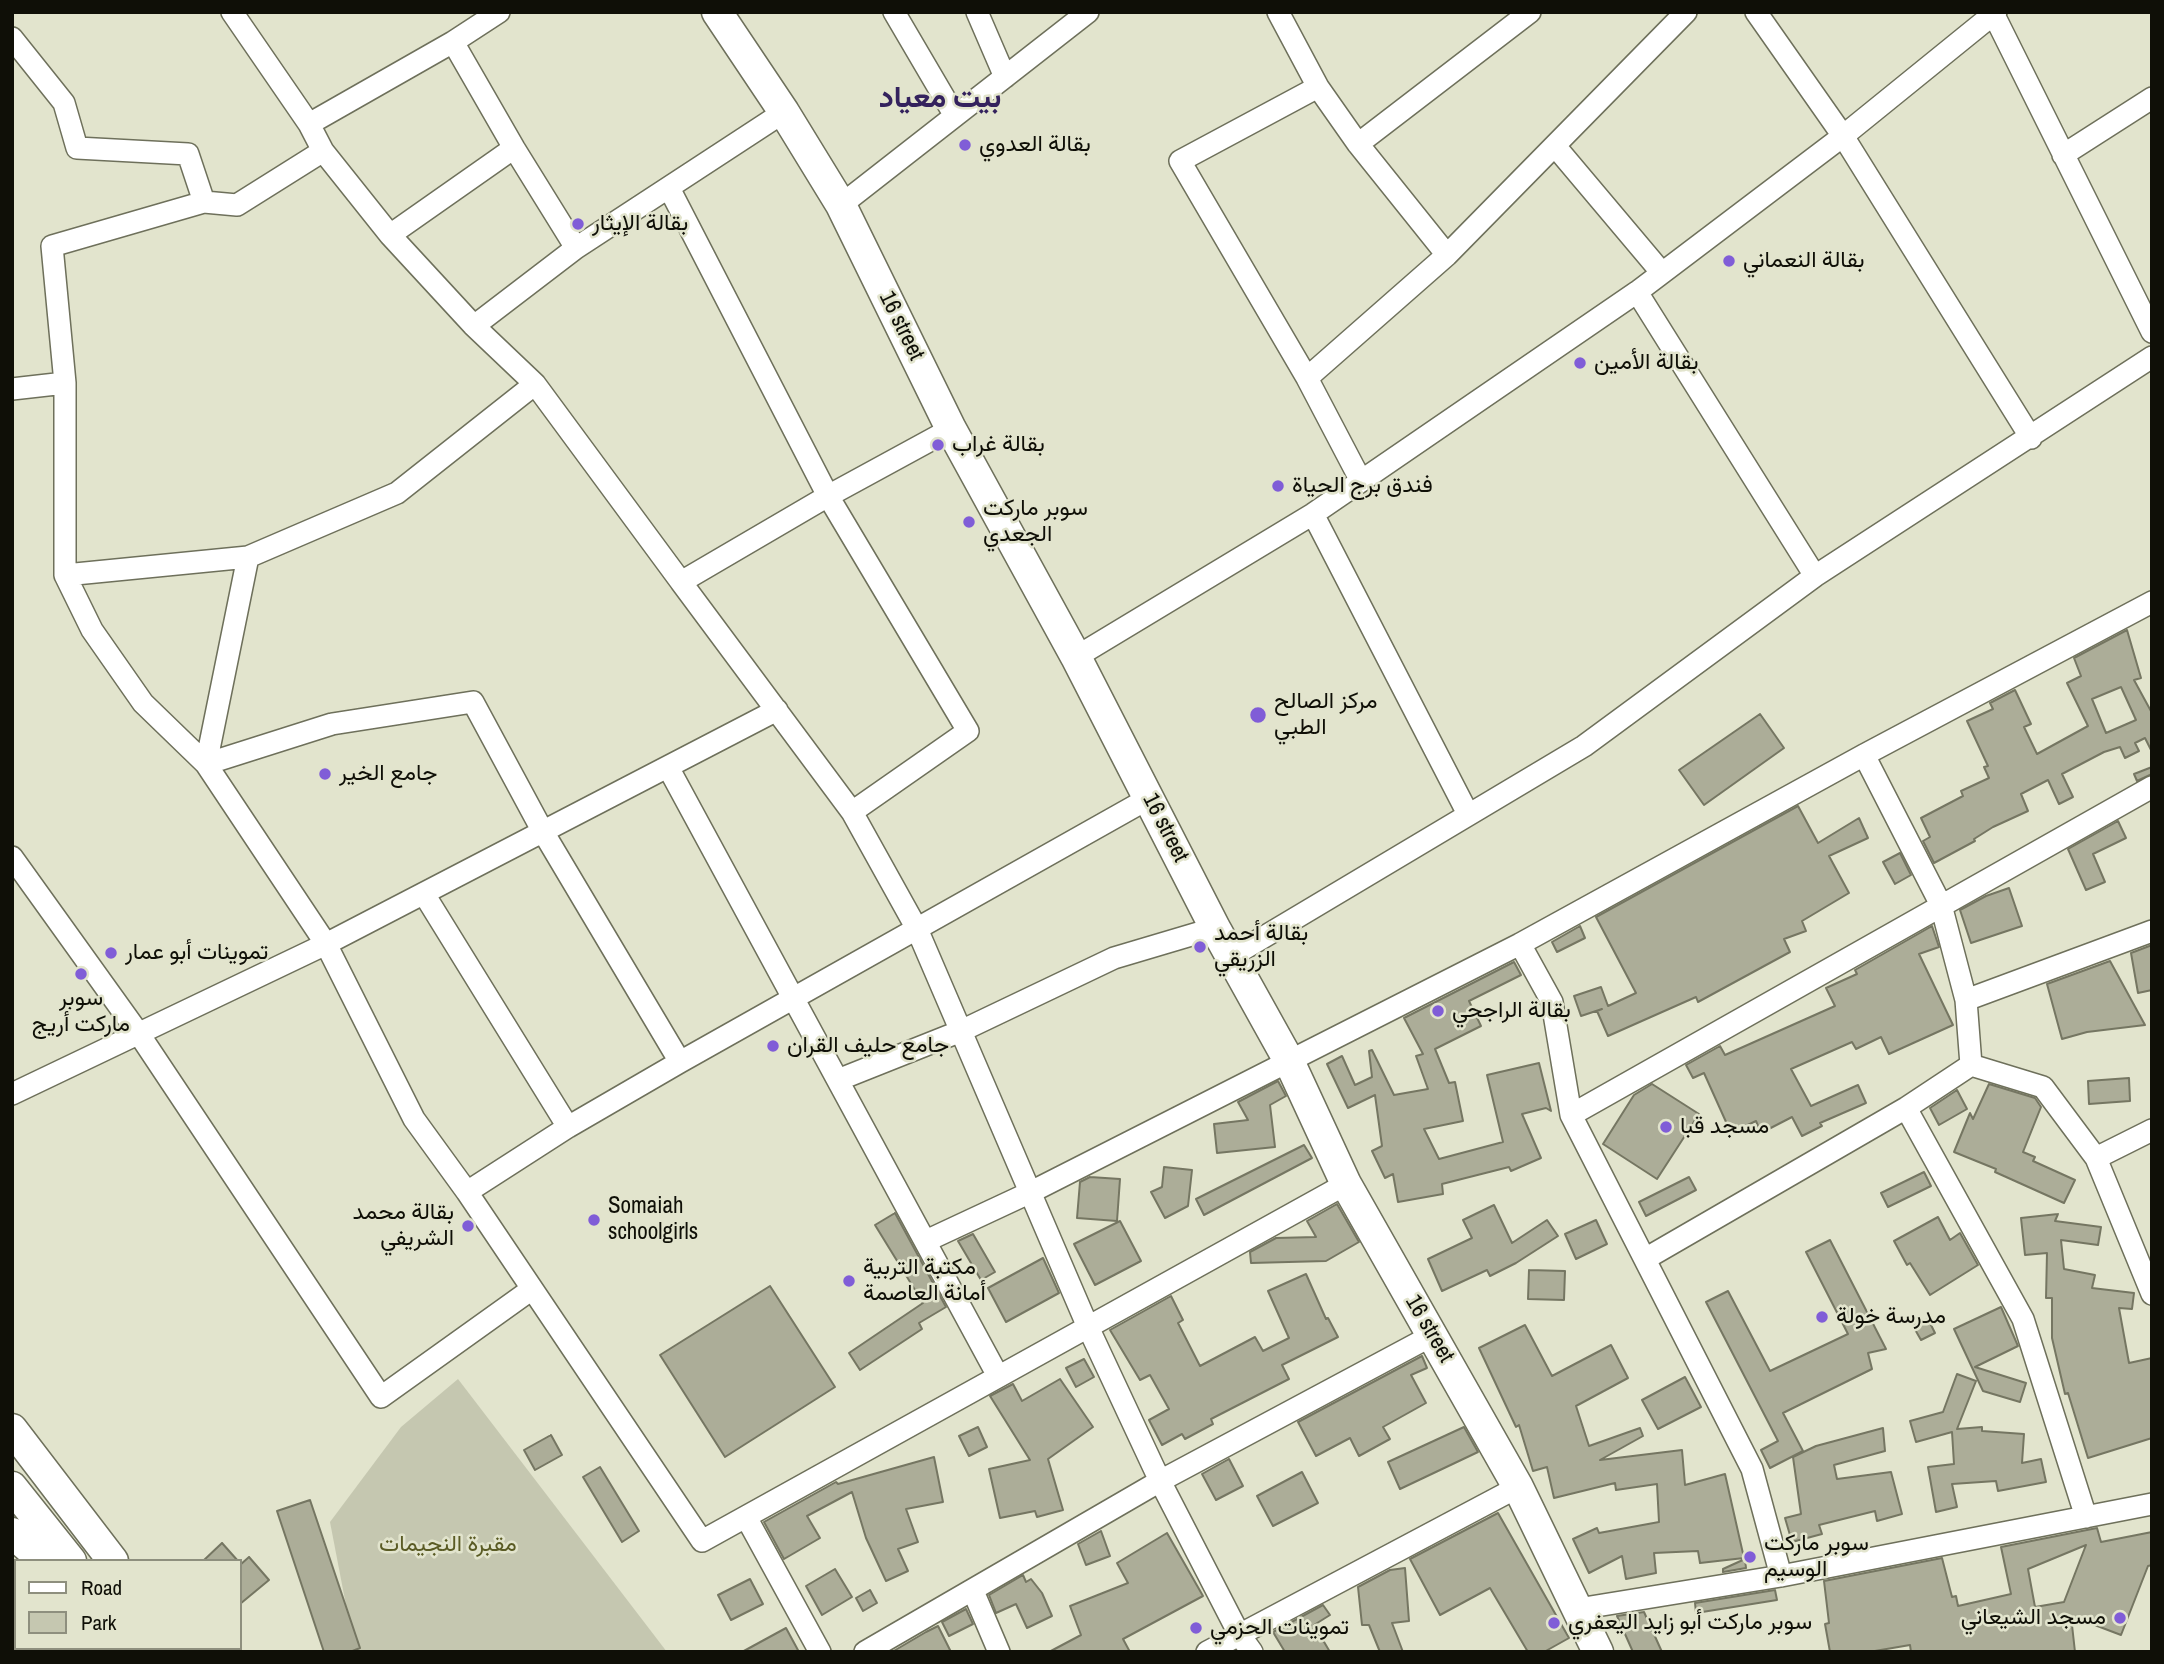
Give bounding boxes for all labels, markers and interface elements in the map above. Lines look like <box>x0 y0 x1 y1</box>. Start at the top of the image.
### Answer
district label: بيت معياد <box>879 81 1001 117</box>
place label: بقالة العدوي <box>979 131 1091 159</box>
marker: بقالة العدوي <box>957 137 973 153</box>
place label: بقالة الإيثار <box>592 210 688 238</box>
marker: بقالة الإيثار <box>570 216 586 232</box>
place label: بقالة النعماني <box>1743 247 1865 275</box>
marker: بقالة النعماني <box>1721 253 1737 269</box>
street label: 16 street <box>873 287 929 365</box>
place label: بقالة الأمين <box>1594 349 1698 377</box>
marker: بقالة الأمين <box>1572 355 1588 371</box>
place label: بقالة غراب <box>952 431 1045 459</box>
marker: بقالة غراب <box>930 437 946 453</box>
place label: فندق برج الحياة <box>1292 472 1433 500</box>
marker: فندق برج الحياة <box>1270 478 1286 494</box>
place label: سوبر ماركت الجعدي <box>983 495 1088 549</box>
marker: سوبر ماركت الجعدي <box>961 514 977 530</box>
place label: مركز الصالح الطبي <box>1274 688 1378 742</box>
marker: مركز الصالح الطبي <box>1248 705 1268 725</box>
place label: جامع الخير <box>339 760 437 788</box>
marker: جامع الخير <box>317 766 333 782</box>
street label: 16 street <box>1136 789 1194 867</box>
place label: بقالة أحمد الزريقي <box>1214 920 1308 974</box>
place label: تموينات أبو عمار <box>125 939 268 967</box>
marker: بقالة أحمد الزريقي <box>1192 939 1208 955</box>
marker: تموينات أبو عمار <box>103 945 119 961</box>
marker: سوبر ماركت أريج <box>73 966 89 982</box>
place label: سوبر ماركت أريج <box>32 985 130 1039</box>
place label: بقالة الراجحي <box>1452 997 1571 1025</box>
marker: بقالة الراجحي <box>1430 1003 1446 1019</box>
place label: جامع حليف القران <box>787 1032 949 1060</box>
marker: جامع حليف القران <box>765 1038 781 1054</box>
place label: مسجد قبا <box>1680 1113 1769 1141</box>
marker: مسجد قبا <box>1658 1119 1674 1135</box>
place label: Somaiah schoolgirls <box>608 1193 698 1247</box>
place label: بقالة محمد الشريفي <box>353 1199 454 1253</box>
marker: Somaiah schoolgirls <box>586 1212 602 1228</box>
marker: بقالة محمد الشريفي <box>460 1218 476 1234</box>
place label: مكتبة التربية أمانة العاصمة <box>863 1254 986 1308</box>
marker: مكتبة التربية أمانة العاصمة <box>841 1273 857 1289</box>
street label: 16 street <box>1399 1290 1459 1368</box>
place label: مدرسة خولة <box>1836 1303 1946 1331</box>
marker: مدرسة خولة <box>1814 1309 1830 1325</box>
place label: سوبر ماركت الوسيم <box>1764 1530 1869 1584</box>
park label: مقبرة النجيمات <box>379 1531 517 1559</box>
marker: سوبر ماركت الوسيم <box>1742 1549 1758 1565</box>
legend <box>14 1559 242 1650</box>
text: Road <box>81 1573 122 1602</box>
place label: مسجد الشيعاني <box>1961 1604 2106 1632</box>
text: Park <box>81 1608 116 1637</box>
place label: سوبر ماركت أبو زايد اليعفري <box>1568 1609 1812 1637</box>
marker: مسجد الشيعاني <box>2112 1610 2128 1626</box>
place label: تموينات الحزمي <box>1210 1614 1349 1642</box>
marker: سوبر ماركت أبو زايد اليعفري <box>1546 1615 1562 1631</box>
marker: تموينات الحزمي <box>1188 1620 1204 1636</box>

